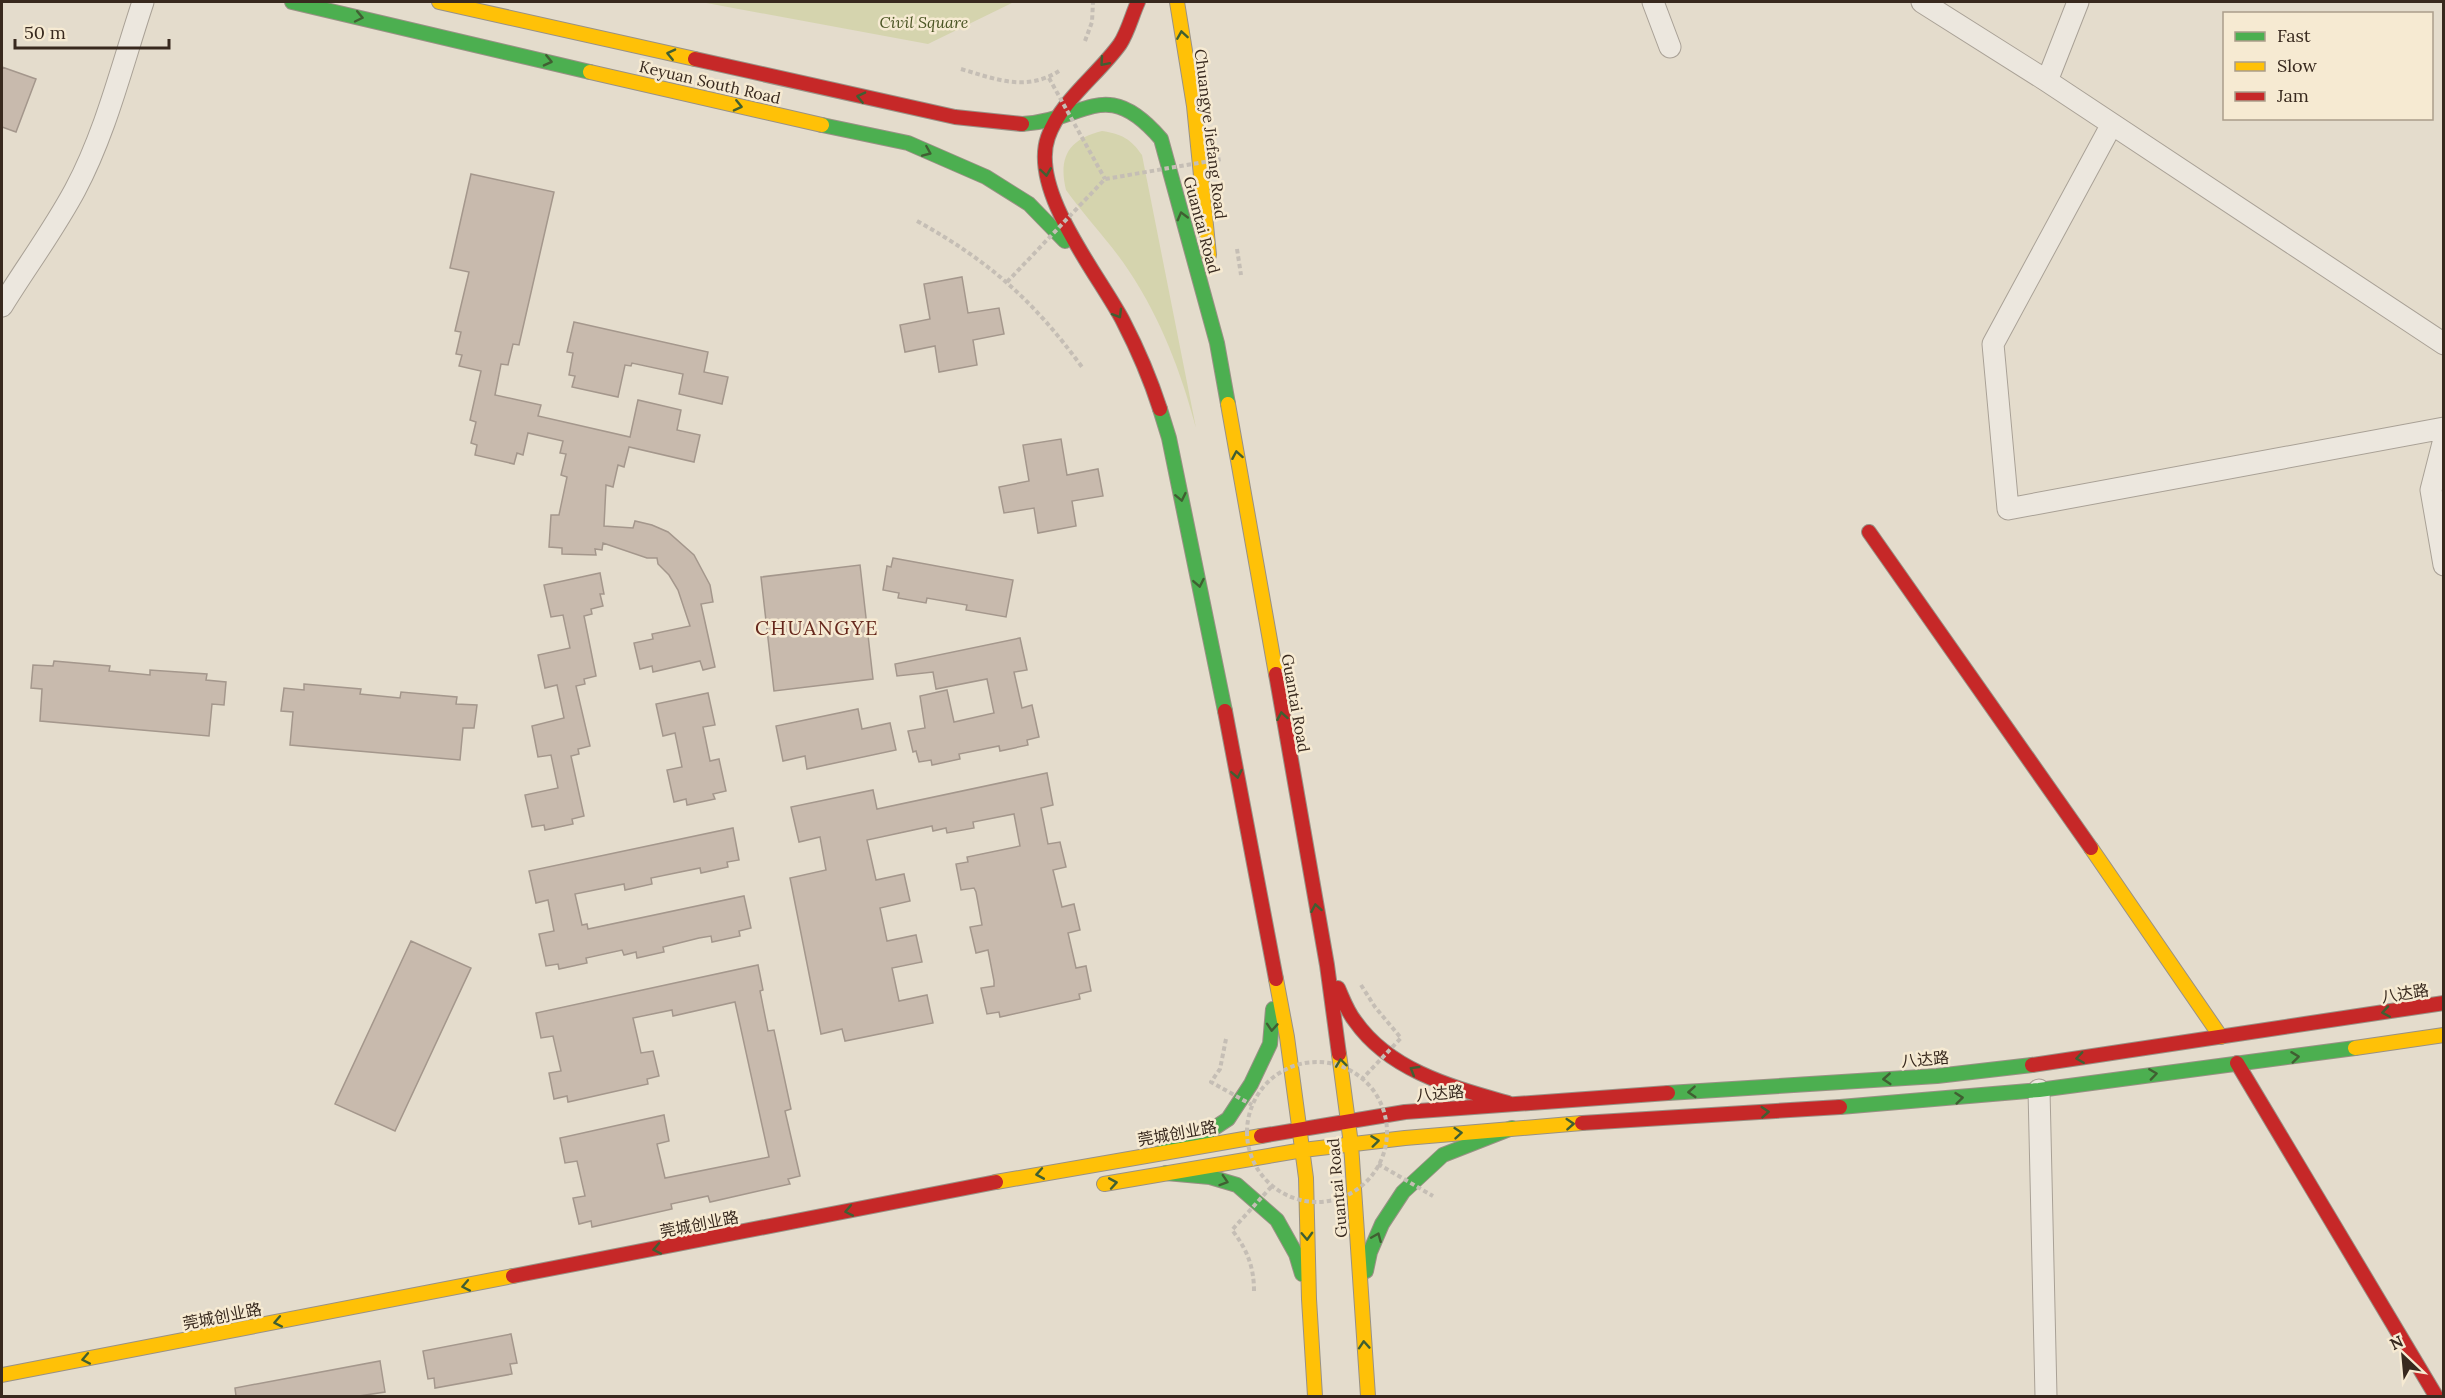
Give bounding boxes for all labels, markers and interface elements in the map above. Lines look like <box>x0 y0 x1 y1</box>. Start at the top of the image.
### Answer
one-way arrow <box>353 10 363 23</box>
scale bar <box>15 12 170 50</box>
park label: Civil Square <box>880 12 969 32</box>
legend <box>2223 12 2433 120</box>
text: 50 m <box>24 21 66 44</box>
text: Fast <box>2277 24 2311 47</box>
one-way arrow <box>1176 30 1189 40</box>
one-way arrow <box>666 48 676 61</box>
street label: Chuangye Jiefang Road <box>1191 48 1231 221</box>
one-way arrow <box>543 54 553 67</box>
text: Slow <box>2277 54 2317 77</box>
one-way arrow <box>1100 55 1111 66</box>
street label: Keyuan South Road <box>637 56 783 108</box>
text: Jam <box>2276 84 2309 107</box>
one-way arrow <box>856 92 866 105</box>
one-way arrow <box>733 99 743 112</box>
one-way arrow <box>921 145 932 157</box>
one-way arrow <box>1039 168 1051 177</box>
street label: Guantai Road <box>1179 174 1225 276</box>
one-way arrow <box>1177 211 1190 221</box>
one-way arrow <box>1111 308 1123 318</box>
one-way arrow <box>1231 450 1244 460</box>
one-way arrow <box>1174 492 1187 502</box>
one-way arrow <box>1192 577 1205 587</box>
district label: CHUANGYE <box>755 615 879 640</box>
street label: Guantai Road <box>1277 652 1315 754</box>
one-way arrow <box>1276 711 1288 720</box>
one-way arrow <box>1230 769 1243 779</box>
one-way arrow <box>1310 903 1323 913</box>
street label: 八达路 <box>2380 979 2430 1007</box>
one-way arrow <box>2381 1006 2390 1018</box>
one-way arrow <box>1265 1023 1278 1032</box>
street label: 八达路 <box>1900 1047 1950 1071</box>
one-way arrow <box>2076 1051 2085 1063</box>
one-way arrow <box>2291 1051 2300 1063</box>
one-way arrow <box>1335 1058 1347 1067</box>
one-way arrow <box>1410 1065 1420 1077</box>
one-way arrow <box>2148 1069 2157 1081</box>
one-way arrow <box>1882 1072 1891 1085</box>
street label: 八达路 <box>1415 1081 1465 1105</box>
one-way arrow <box>1688 1085 1697 1098</box>
one-way arrow <box>1955 1092 1964 1105</box>
one-way arrow <box>1760 1105 1769 1118</box>
street label: 莞城创业路 <box>1136 1116 1218 1150</box>
one-way arrow <box>1566 1118 1575 1131</box>
one-way arrow <box>1454 1127 1463 1140</box>
one-way arrow <box>1370 1136 1379 1148</box>
street label: Guantai Road <box>1323 1137 1351 1239</box>
one-way arrow <box>1036 1167 1046 1180</box>
one-way arrow <box>1218 1174 1229 1186</box>
one-way arrow <box>1108 1177 1118 1189</box>
one-way arrow <box>844 1204 854 1217</box>
street label: 莞城创业路 <box>658 1207 740 1241</box>
one-way arrow <box>1301 1232 1314 1241</box>
one-way arrow <box>1369 1232 1381 1243</box>
one-way arrow <box>653 1242 663 1255</box>
one-way arrow <box>461 1279 471 1292</box>
street label: 莞城创业路 <box>181 1299 263 1333</box>
one-way arrow <box>273 1315 283 1328</box>
north arrow <box>2373 1326 2433 1386</box>
text: N <box>2386 1331 2406 1354</box>
one-way arrow <box>1358 1340 1371 1349</box>
one-way arrow <box>82 1352 92 1365</box>

